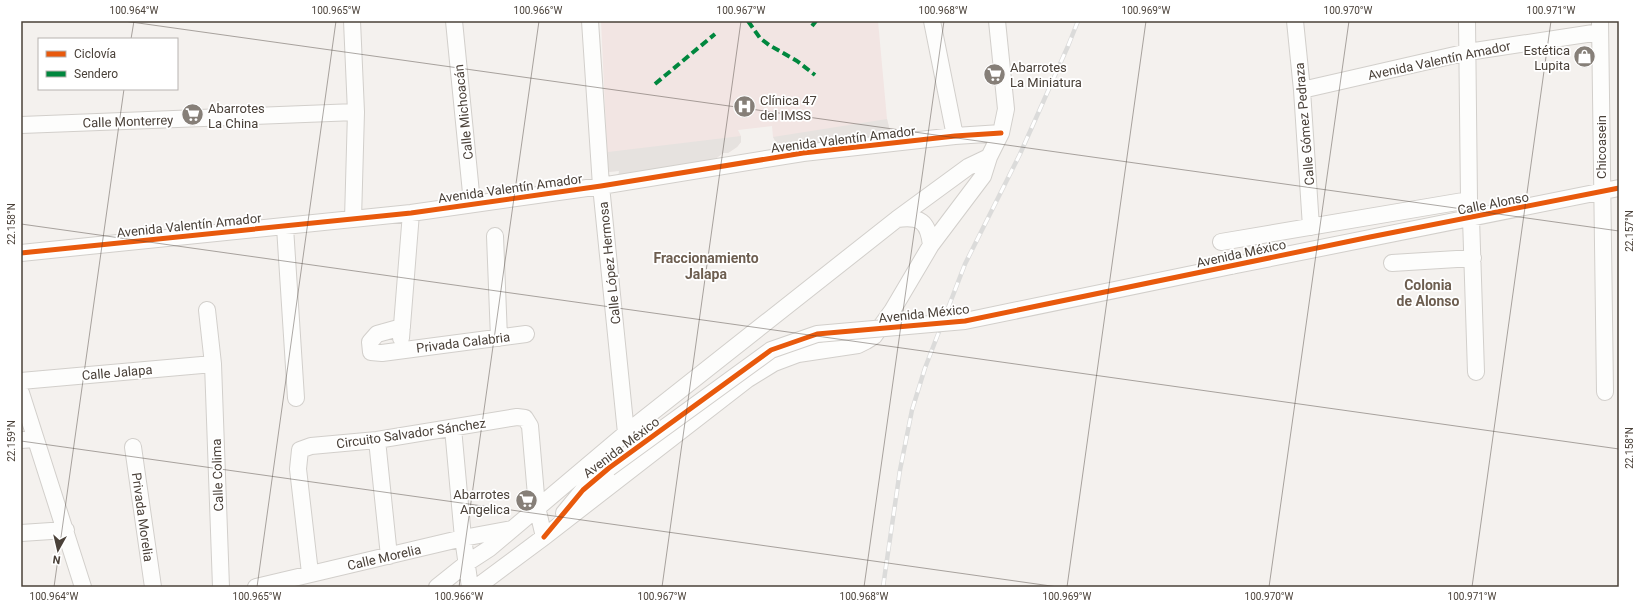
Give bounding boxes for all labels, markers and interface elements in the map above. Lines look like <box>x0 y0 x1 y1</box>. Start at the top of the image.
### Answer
text: 100.964°W <box>110 5 159 16</box>
text: 100.965°W <box>312 5 361 16</box>
text: 100.966°W <box>514 5 563 16</box>
text: 100.967°W <box>717 5 766 16</box>
text: 100.968°W <box>919 5 968 16</box>
text: 100.969°W <box>1122 5 1171 16</box>
text: 100.970°W <box>1324 5 1373 16</box>
text: 100.971°W <box>1527 5 1576 16</box>
legend <box>38 38 178 90</box>
street label: Avenida Valentín Amador <box>1366 38 1512 83</box>
place label: Estética Lupita <box>1523 43 1570 73</box>
shop icon: Estética Lupita <box>1572 44 1598 70</box>
text: Ciclovía <box>74 47 116 61</box>
place label: Abarrotes La Miniatura <box>1010 60 1082 90</box>
supermarket icon: Abarrotes La Miniatura <box>982 61 1008 87</box>
street label: Calle Gómez Pedraza <box>1292 62 1317 186</box>
street label: Calle Michoacán <box>451 63 476 160</box>
text: Sendero <box>74 67 118 81</box>
place label: Clínica 47 del IMSS <box>760 93 817 123</box>
hospital icon: Clínica 47 del IMSS <box>732 94 758 120</box>
place label: Abarrotes La China <box>208 101 265 131</box>
supermarket icon: Abarrotes La China <box>180 102 206 128</box>
street label: Calle Monterrey <box>82 112 174 131</box>
street label: Chicoasein <box>1594 115 1609 179</box>
street label: Avenida Valentín Amador <box>770 123 917 156</box>
street label: Avenida Valentín Amador <box>437 171 584 206</box>
street label: Calle Alonso <box>1456 189 1530 218</box>
street label: Calle López Hermosa <box>596 201 623 325</box>
text: 22.158°N <box>6 203 17 245</box>
street label: Avenida Valentín Amador <box>116 210 263 241</box>
text: 22.157°N <box>1624 210 1635 252</box>
street label: Avenida México <box>1195 237 1287 270</box>
district label: Fraccionamiento Jalapa <box>653 250 759 282</box>
district label: Colonia de Alonso <box>1397 277 1460 309</box>
street label: Avenida México <box>878 301 970 326</box>
street label: Privada Calabria <box>415 329 511 356</box>
street label: Calle Jalapa <box>81 362 153 383</box>
street label: Avenida México <box>580 414 662 481</box>
street label: Circuito Salvador Sánchez <box>335 416 487 451</box>
text: 22.159°N <box>6 420 17 462</box>
text: 22.158°N <box>1624 427 1635 469</box>
street label: Calle Colima <box>209 438 226 512</box>
street label: Privada Morelia <box>129 471 156 563</box>
place label: Abarrotes Angelica <box>453 487 510 517</box>
supermarket icon: Abarrotes Angelica <box>513 488 539 514</box>
north arrow <box>38 530 78 570</box>
street label: Calle Morelia <box>346 542 422 573</box>
text: N <box>52 552 61 566</box>
text: 100.964°W <box>30 591 79 602</box>
text: 100.965°W <box>233 591 282 602</box>
text: 100.966°W <box>435 591 484 602</box>
text: 100.967°W <box>638 591 687 602</box>
text: 100.968°W <box>840 591 889 602</box>
text: 100.969°W <box>1043 591 1092 602</box>
text: 100.970°W <box>1245 591 1294 602</box>
text: 100.971°W <box>1448 591 1497 602</box>

